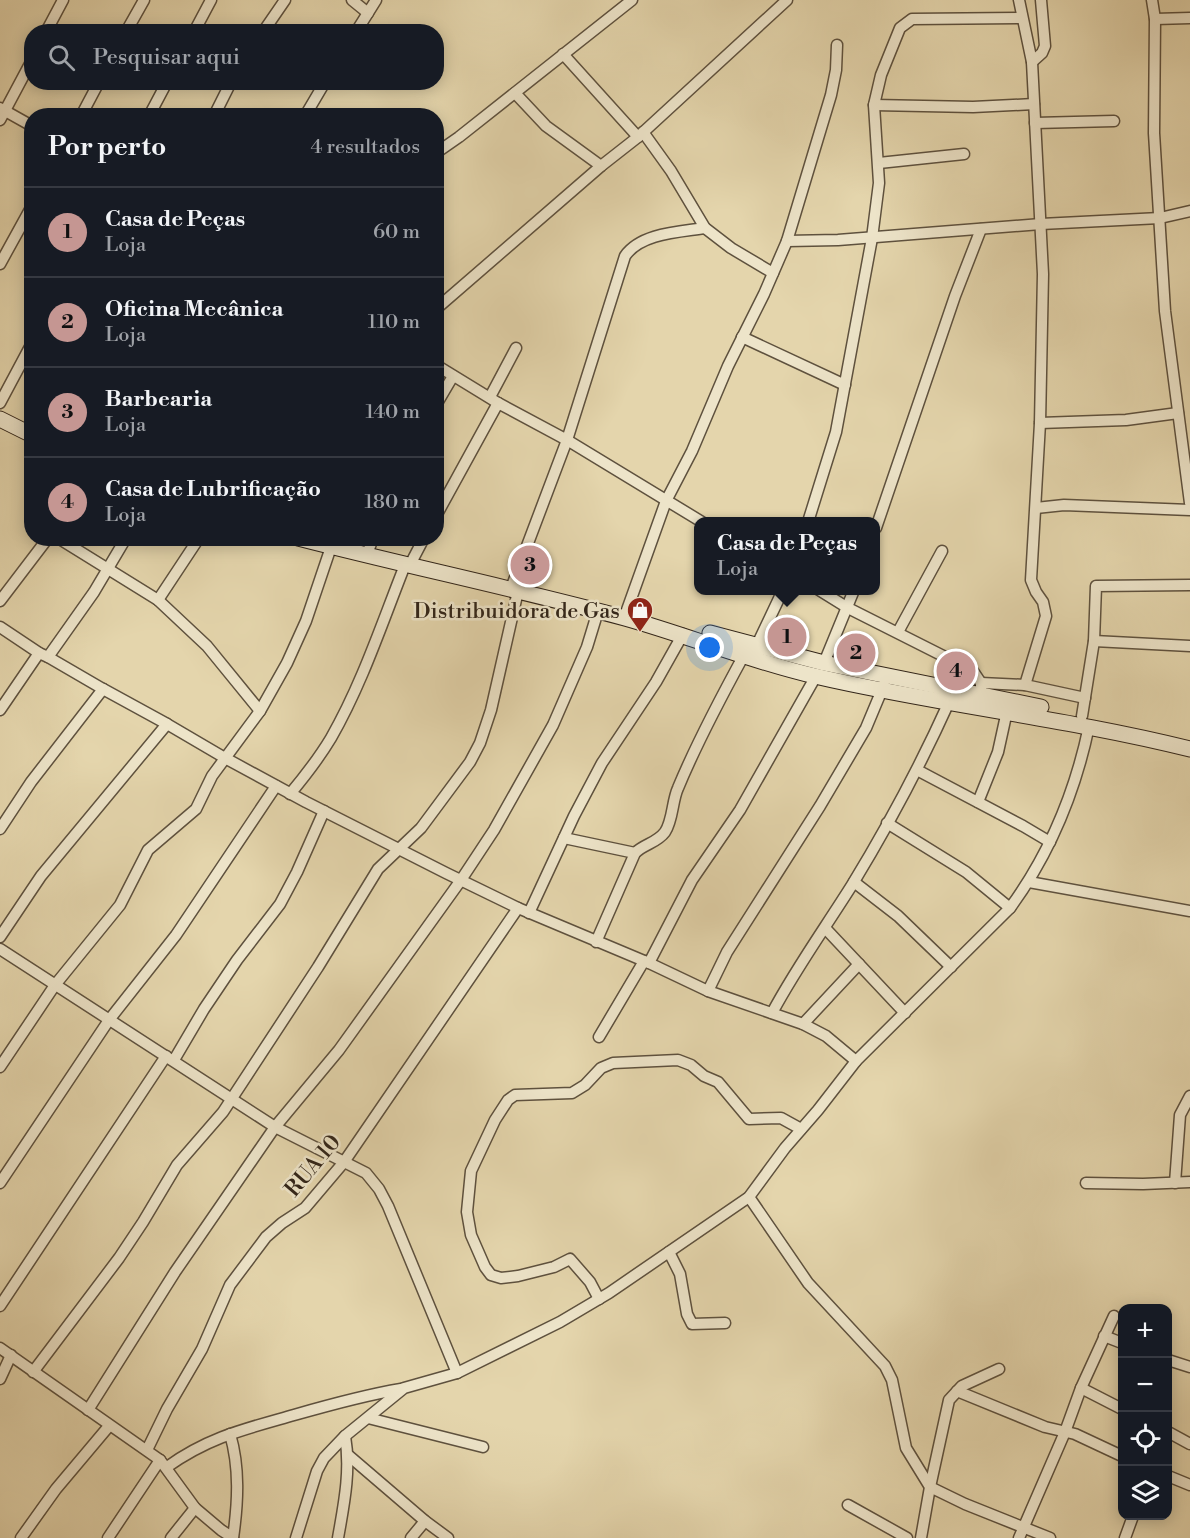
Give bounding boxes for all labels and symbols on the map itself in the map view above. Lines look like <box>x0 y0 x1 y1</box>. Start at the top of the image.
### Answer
pin: 3 <box>510 542 550 588</box>
shop icon: Distribuidora de Gas <box>625 595 655 633</box>
place label: Distribuidora de Gas <box>413 598 620 625</box>
pin: 1 <box>768 614 806 660</box>
pin: 2 <box>836 630 876 676</box>
your location <box>695 633 724 662</box>
pin: 4 <box>936 648 976 694</box>
street label: RUA 10 <box>279 1129 347 1203</box>

